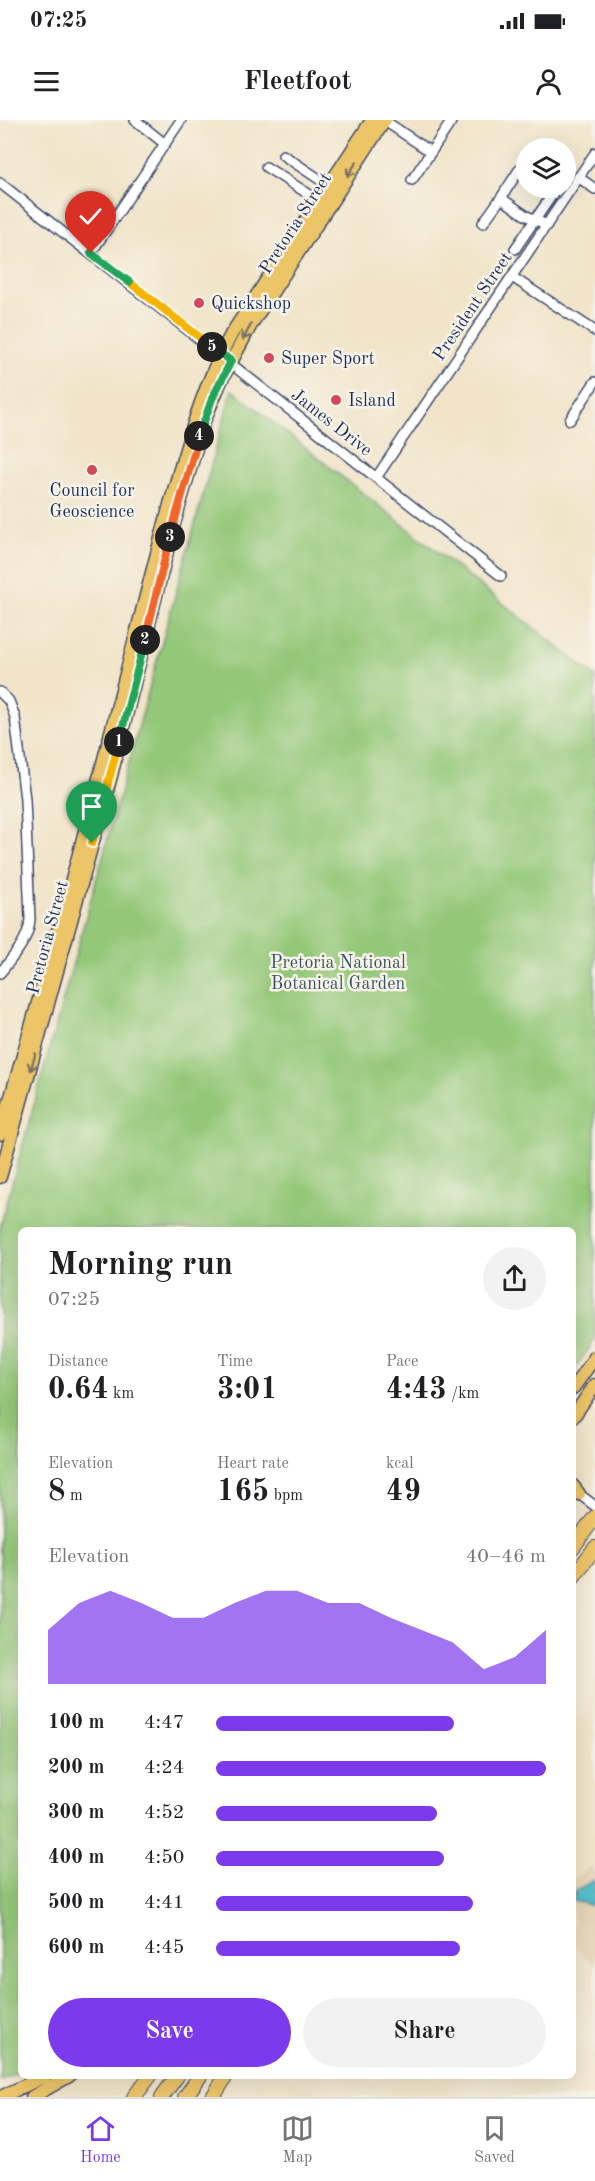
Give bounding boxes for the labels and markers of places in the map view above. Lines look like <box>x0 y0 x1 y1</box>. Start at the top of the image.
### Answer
pin <box>65 191 116 253</box>
place label: Quickshop <box>211 295 291 313</box>
marker: Quickshop <box>192 296 206 310</box>
pin: 5 <box>197 332 227 362</box>
place label: Super Sport <box>281 350 375 368</box>
marker: Super Sport <box>262 351 276 365</box>
place label: Island <box>348 392 396 410</box>
marker: Island <box>329 393 343 407</box>
pin: 4 <box>184 421 214 451</box>
marker: Council for Geoscience <box>85 463 99 477</box>
place label: Council for Geoscience <box>49 482 135 521</box>
pin: 3 <box>155 522 185 552</box>
pin: 2 <box>130 625 160 655</box>
pin: 1 <box>104 727 134 757</box>
pin <box>66 781 117 843</box>

